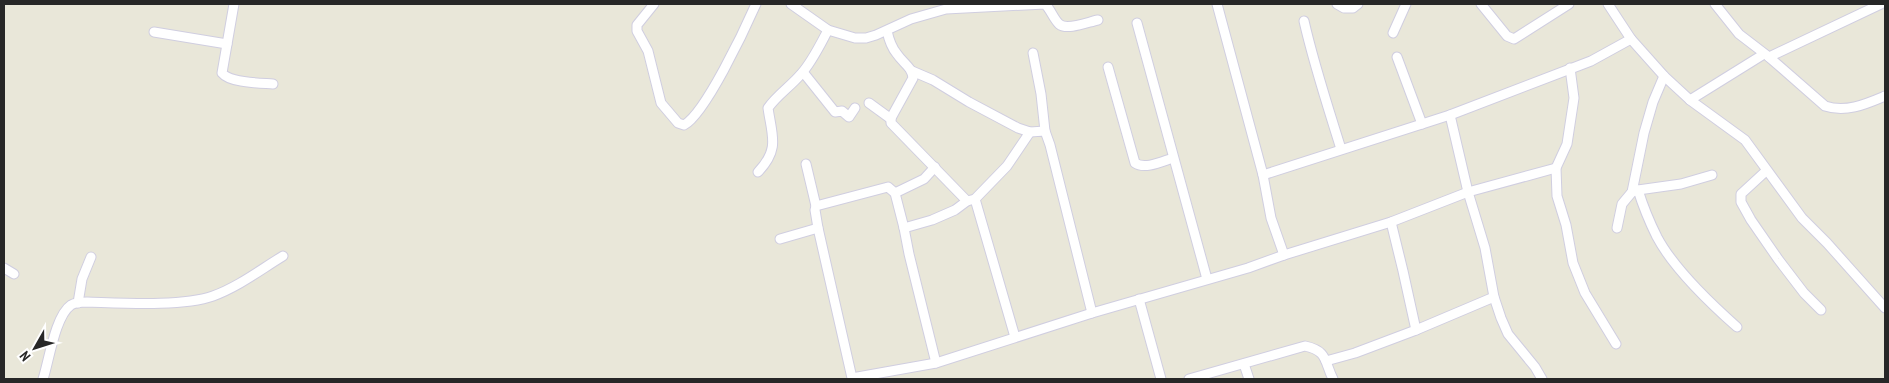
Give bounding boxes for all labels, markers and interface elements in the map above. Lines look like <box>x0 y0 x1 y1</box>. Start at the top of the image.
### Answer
north arrow <box>10 323 60 373</box>
text: N <box>16 348 34 365</box>

